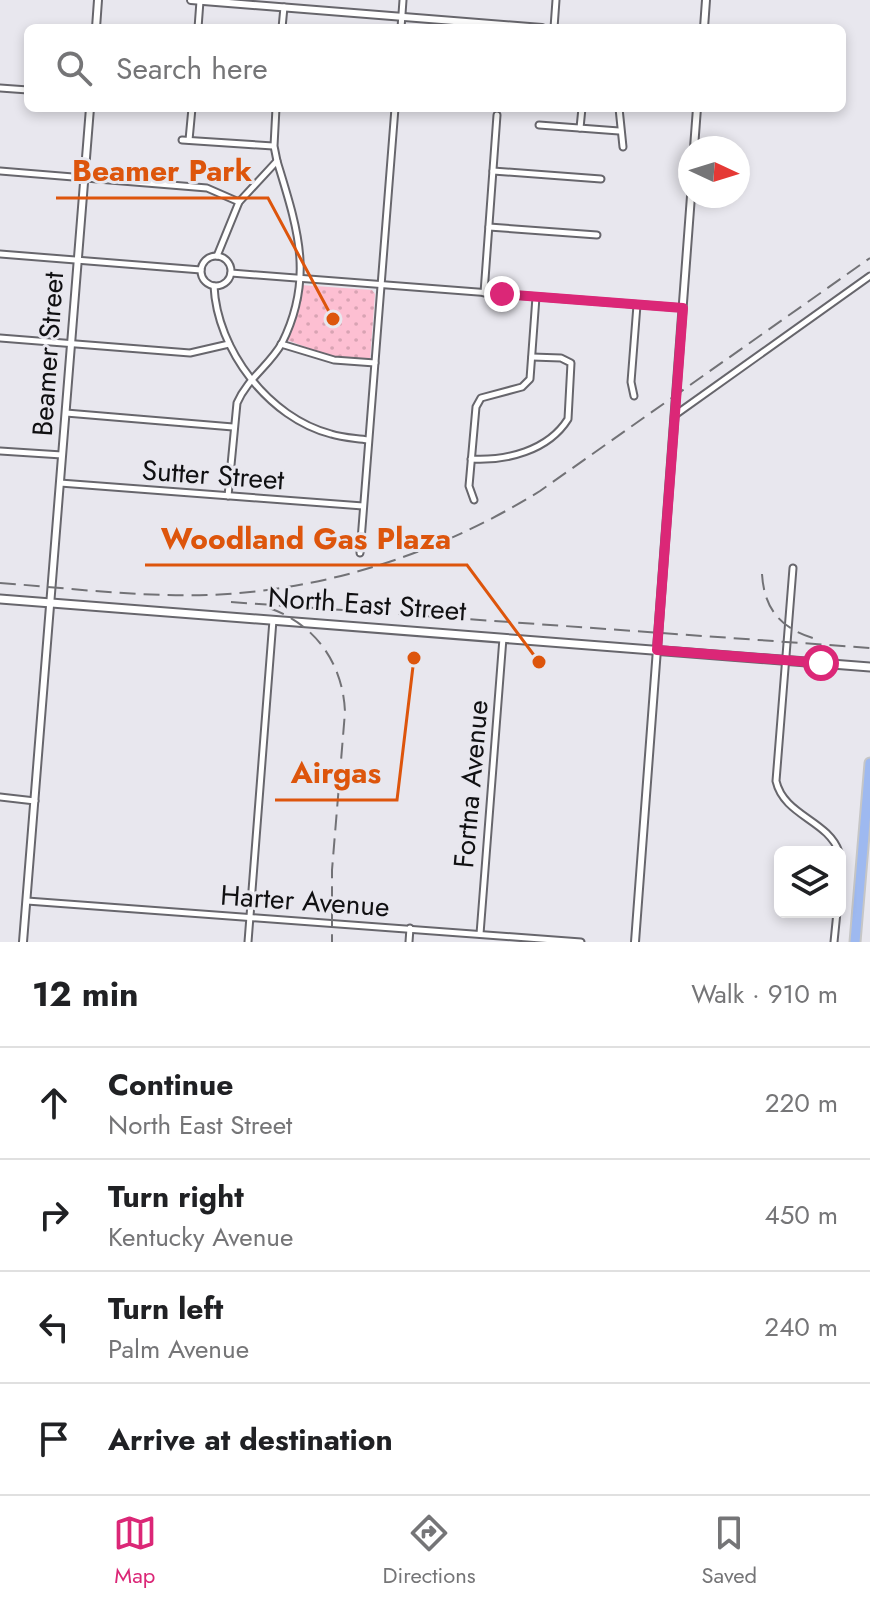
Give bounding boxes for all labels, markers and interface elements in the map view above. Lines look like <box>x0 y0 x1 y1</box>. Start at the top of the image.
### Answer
search box <box>24 24 846 112</box>
icon: search <box>52 46 96 90</box>
text: Search here <box>116 47 268 90</box>
north arrow <box>678 136 750 208</box>
callout: Beamer Park <box>56 144 268 198</box>
text: Beamer Park <box>72 149 253 192</box>
street label: Beamer Street <box>22 270 74 438</box>
route end <box>484 276 520 312</box>
street label: Sutter Street <box>140 450 286 500</box>
callout: Woodland Gas Plaza <box>145 511 467 565</box>
text: Woodland Gas Plaza <box>161 517 451 560</box>
street label: North East Street <box>267 577 468 631</box>
route start <box>803 645 839 681</box>
street label: Fortna Avenue <box>443 698 499 870</box>
callout: Airgas <box>275 746 397 800</box>
text: Airgas <box>290 751 381 794</box>
map controls <box>774 846 846 918</box>
button: layers <box>774 846 846 918</box>
street label: Harter Avenue <box>219 875 391 927</box>
text: 12 min <box>32 970 139 1019</box>
text: Walk · 910 m <box>691 975 838 1013</box>
text: Continue <box>108 1063 234 1106</box>
icon: ahead <box>32 1081 76 1125</box>
text: 220 m <box>765 1084 838 1122</box>
text: North East Street <box>108 1106 292 1144</box>
text: Turn right <box>108 1175 244 1218</box>
icon: right <box>32 1193 76 1237</box>
text: 450 m <box>764 1196 838 1234</box>
text: Kentucky Avenue <box>108 1218 293 1256</box>
text: Turn left <box>108 1287 223 1330</box>
icon: left <box>32 1305 76 1349</box>
text: 240 m <box>764 1308 838 1346</box>
text: Palm Avenue <box>108 1330 249 1368</box>
icon: arrive <box>32 1417 76 1461</box>
text: Arrive at destination <box>108 1418 393 1461</box>
tab: Map <box>113 1511 157 1591</box>
tab: Directions <box>383 1511 476 1591</box>
tab: Saved <box>701 1511 757 1591</box>

